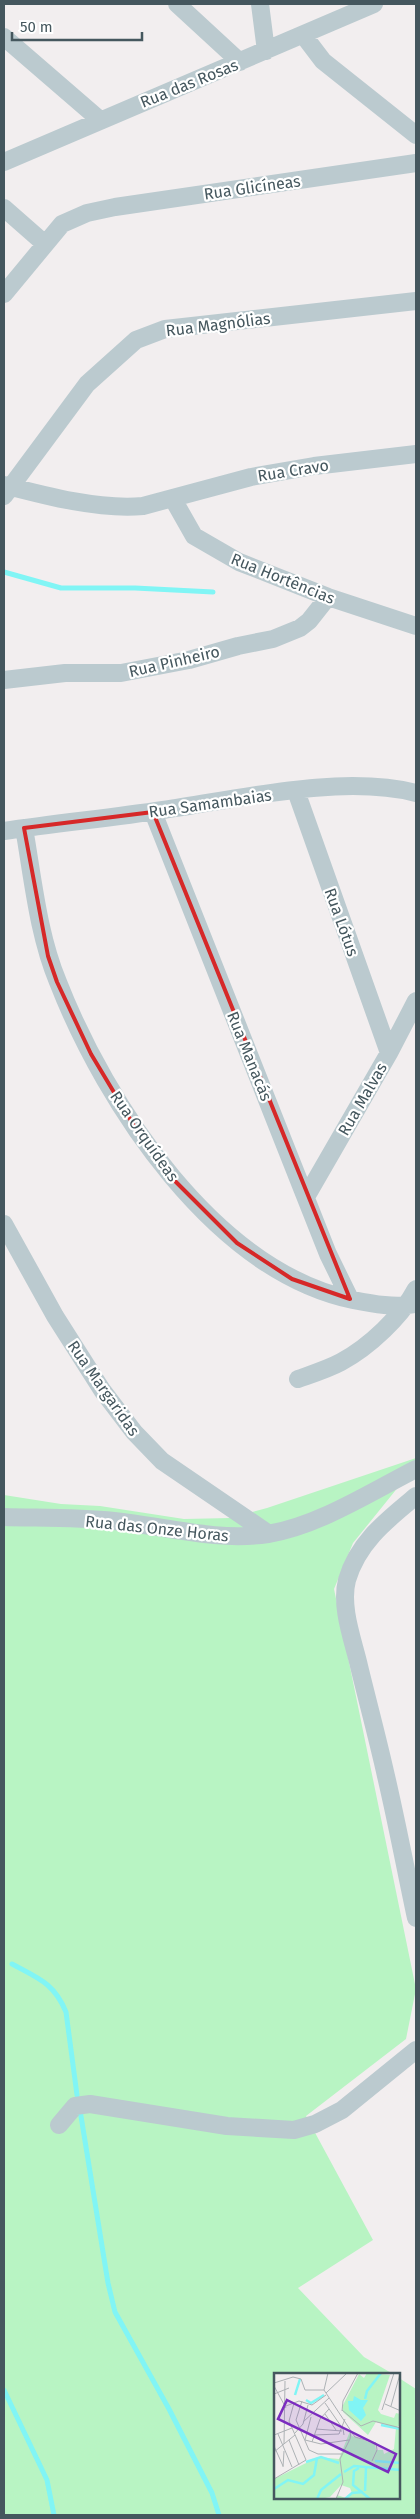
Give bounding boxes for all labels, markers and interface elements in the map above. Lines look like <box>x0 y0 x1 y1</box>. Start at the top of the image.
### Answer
scale bar <box>12 10 142 42</box>
text: 50 m <box>20 18 53 36</box>
street label: Rua das Rosas <box>137 55 241 112</box>
street label: Rua Glicíneas <box>203 171 302 204</box>
street label: Rua Magnólias <box>165 309 271 340</box>
street label: Rua Cravo <box>256 455 330 485</box>
street label: Rua Hortências <box>228 549 337 608</box>
street label: Rua Pinheiro <box>127 642 221 681</box>
street label: Rua Samambaias <box>147 785 273 822</box>
street label: Rua Lótus <box>320 885 363 959</box>
street label: Rua Manacás <box>223 1009 276 1104</box>
street label: Rua Malvas <box>334 1059 391 1139</box>
street label: Rua Orquídeas <box>106 1087 183 1185</box>
street label: Rua Margaridas <box>64 1337 144 1440</box>
street label: Rua das Onze Horas <box>84 1512 229 1545</box>
inset map <box>274 2373 400 2499</box>

